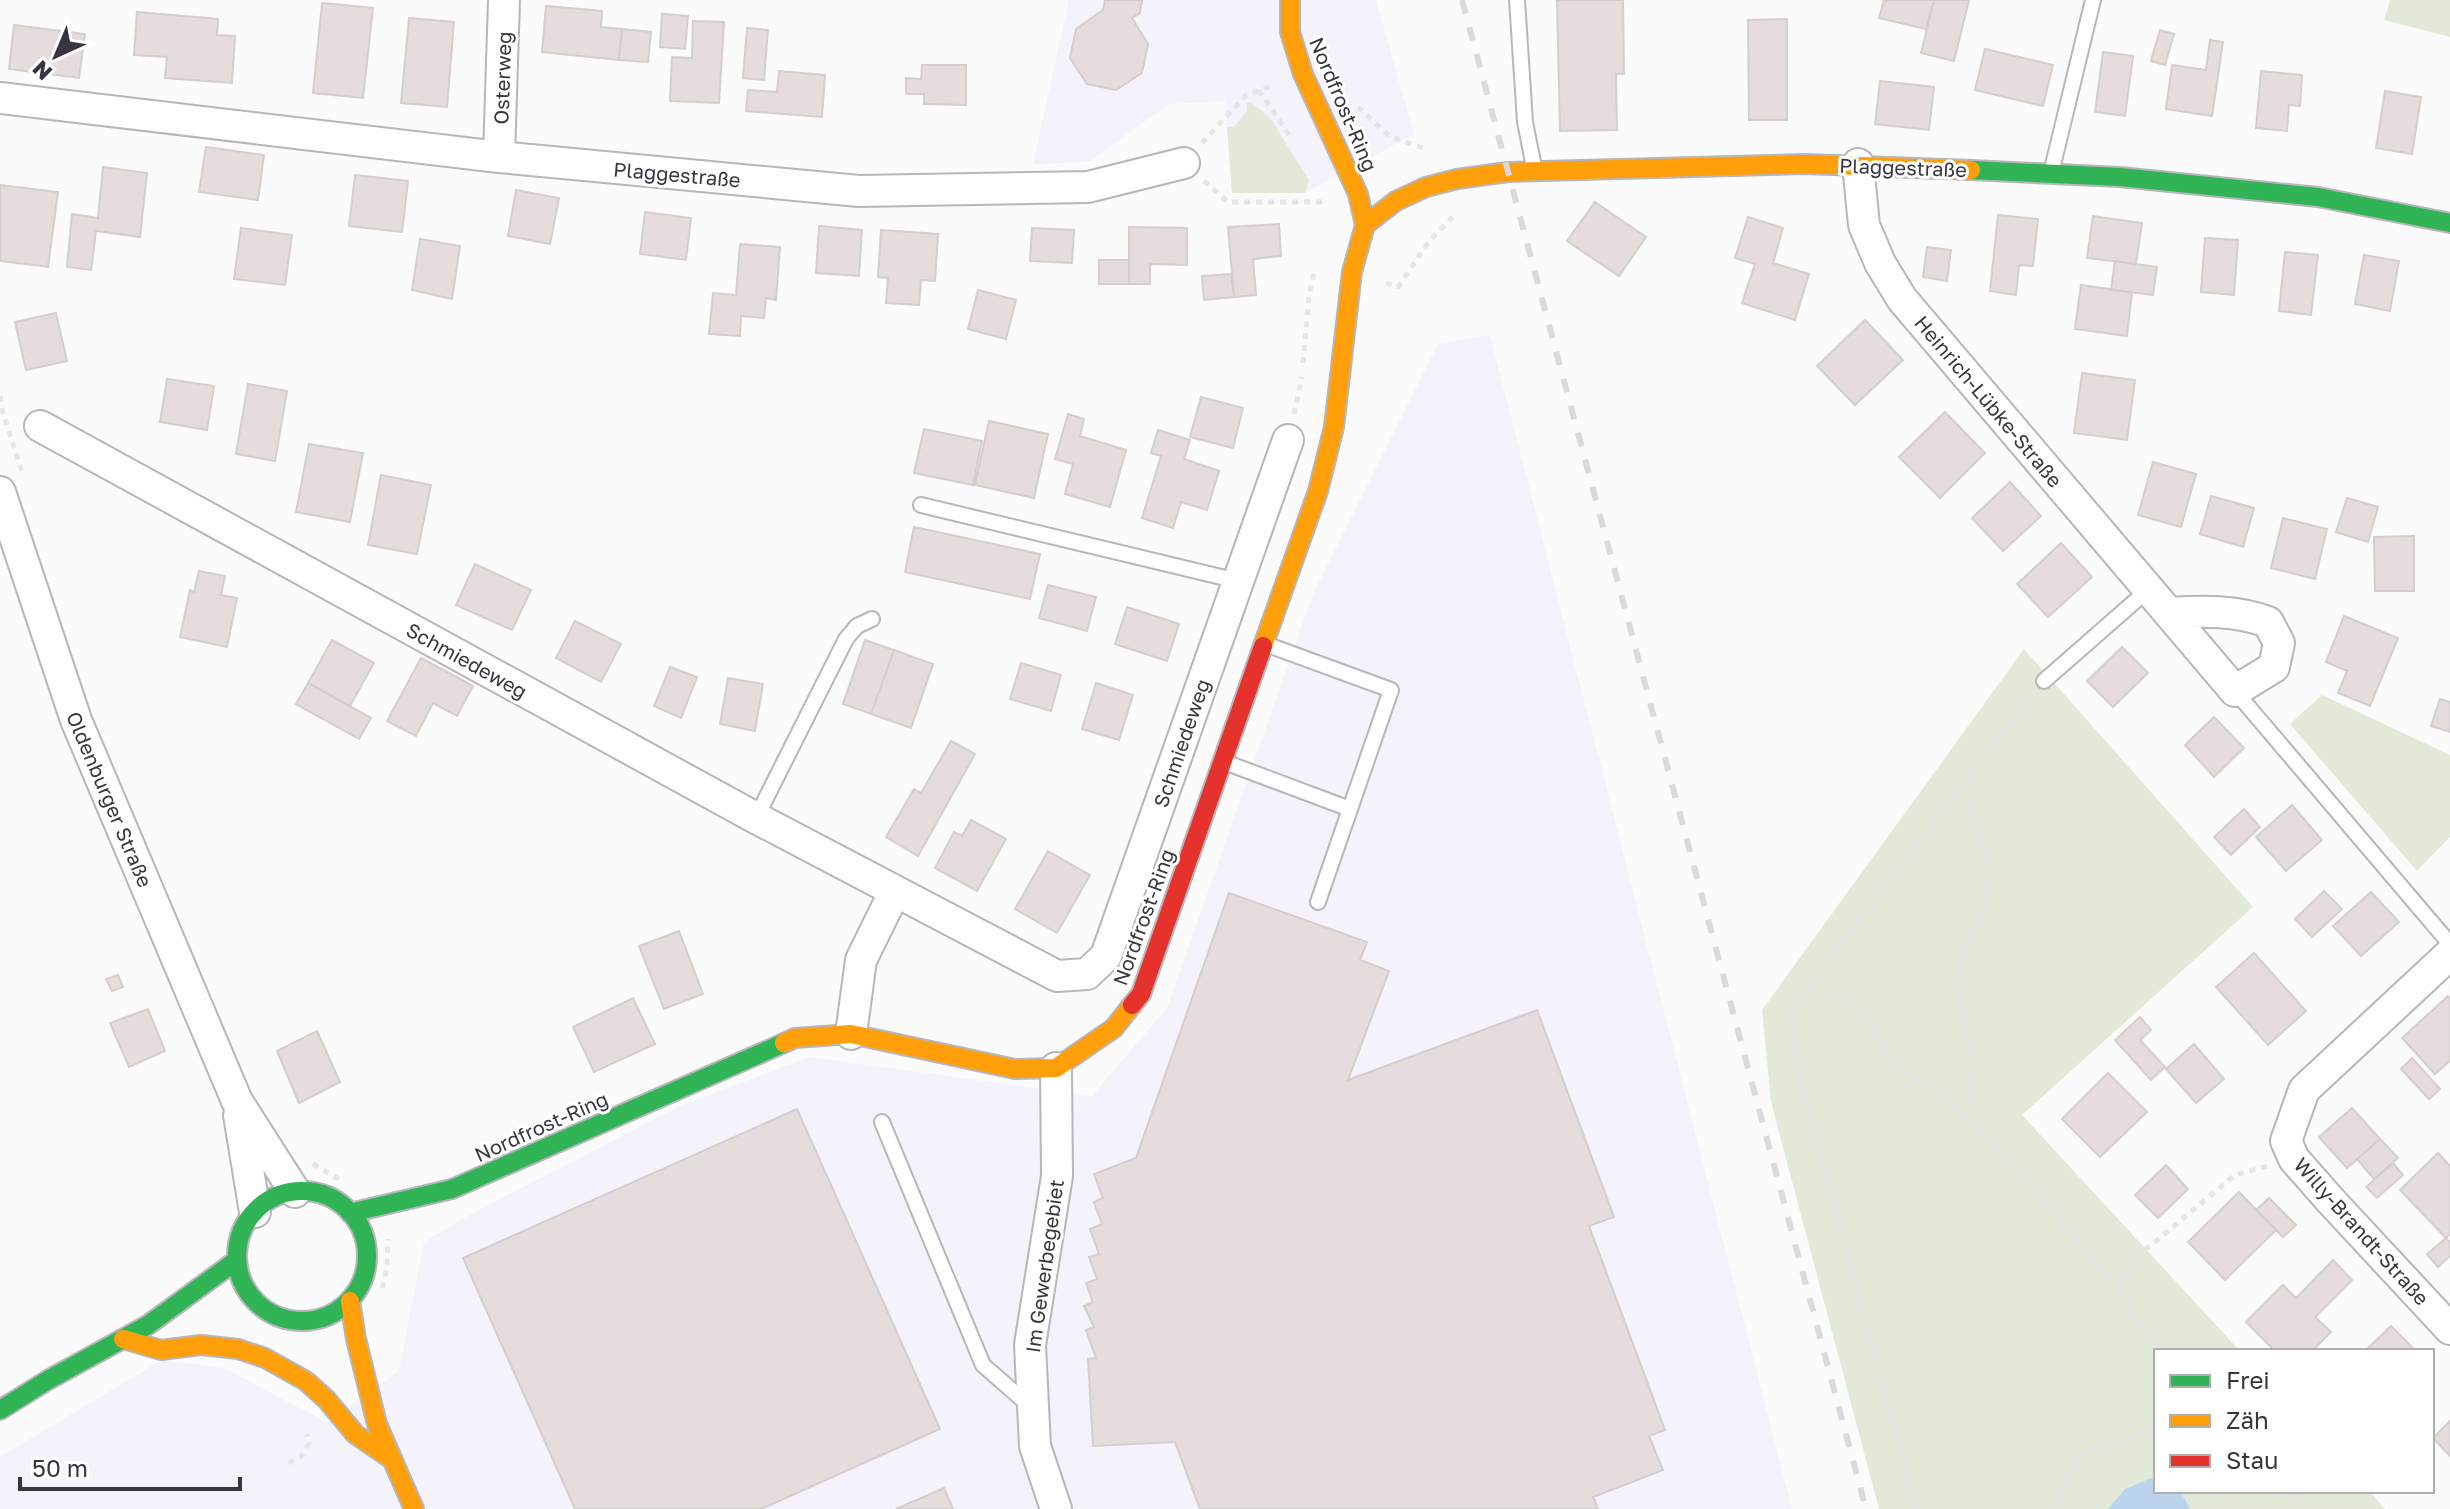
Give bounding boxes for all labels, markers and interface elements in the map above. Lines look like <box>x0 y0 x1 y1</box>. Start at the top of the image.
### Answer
north arrow <box>16 16 96 96</box>
street label: Osterweg <box>488 31 516 125</box>
street label: Nordfrost-Ring <box>1305 33 1383 175</box>
text: N <box>26 55 57 86</box>
street label: Plaggestraße <box>1839 153 1967 181</box>
street label: Plaggestraße <box>612 156 742 192</box>
street label: Heinrich-Lübke-Straße <box>1910 310 2068 492</box>
street label: Schmiedeweg <box>402 617 532 703</box>
street label: Schmiedeweg <box>1148 676 1214 810</box>
street label: Oldenburger Straße <box>62 708 158 890</box>
street label: Nordfrost-Ring <box>1107 846 1179 988</box>
street label: Nordfrost-Ring <box>471 1086 611 1166</box>
street label: Willy-Brandt-Straße <box>2290 1152 2434 1310</box>
street label: Im Gewerbegebiet <box>1020 1178 1068 1354</box>
legend <box>2154 1349 2434 1493</box>
text: Frei <box>2226 1365 2270 1394</box>
text: Zäh <box>2226 1405 2269 1434</box>
scale bar <box>20 1441 240 1491</box>
text: Stau <box>2226 1445 2279 1474</box>
text: 50 m <box>32 1453 88 1482</box>

